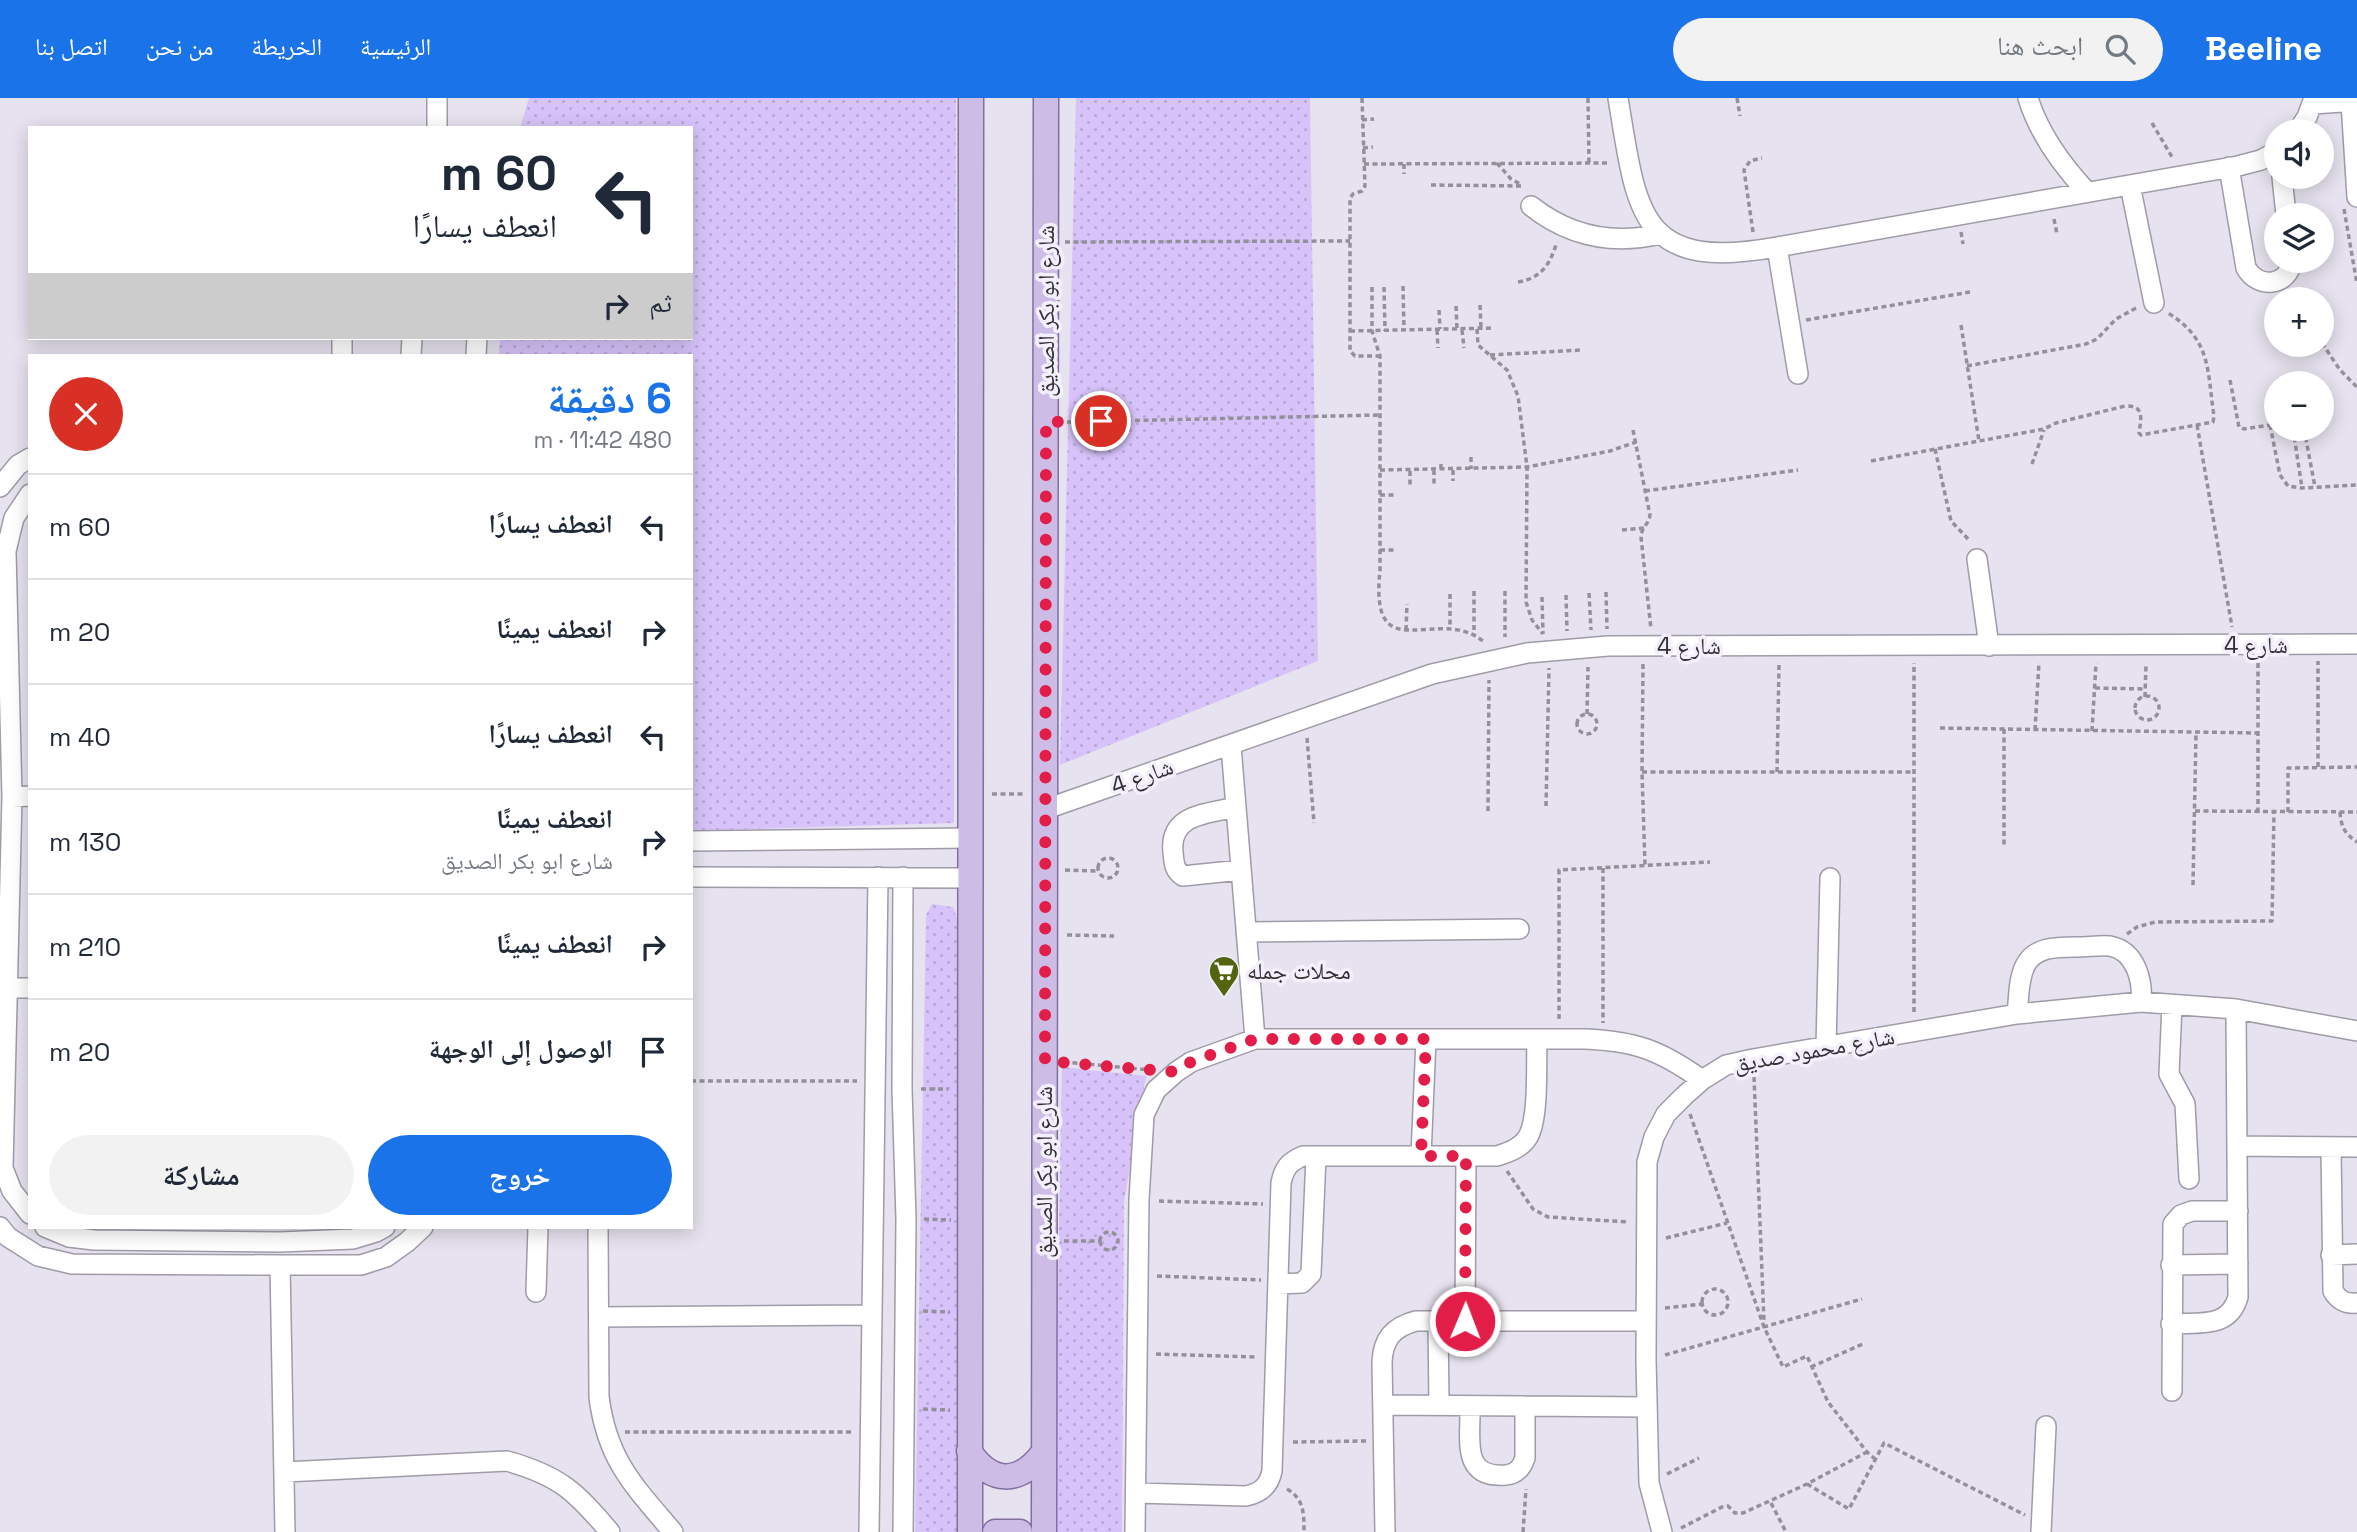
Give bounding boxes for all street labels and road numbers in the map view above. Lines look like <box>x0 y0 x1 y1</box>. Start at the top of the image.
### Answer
street label: شارع ابو بكر الصديق <box>1031 225 1061 397</box>
street label: شارع 4 <box>2224 630 2288 660</box>
street label: شارع 4 <box>1657 631 1721 661</box>
street label: شارع 4 <box>1107 751 1177 801</box>
street label: شارع محمود صديق <box>1731 1021 1897 1079</box>
street label: شارع ابو بكر الصديق <box>1029 1086 1059 1258</box>

